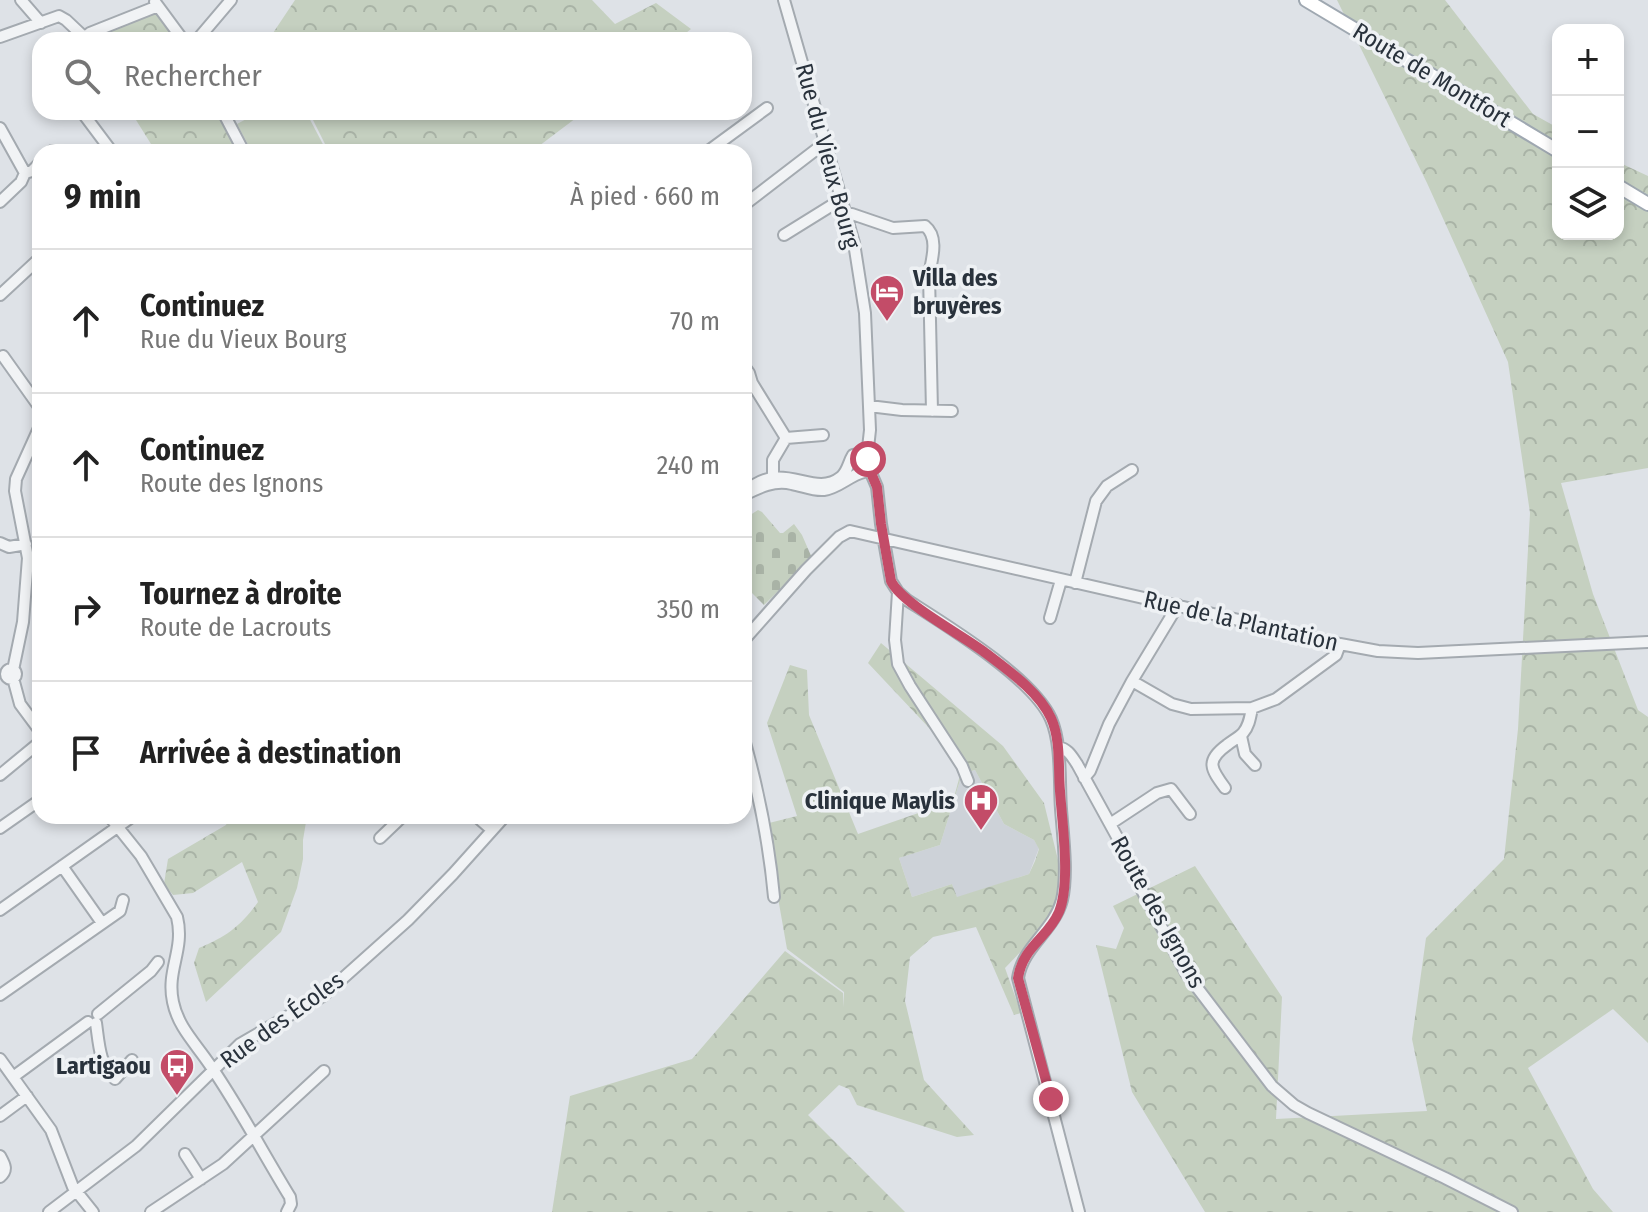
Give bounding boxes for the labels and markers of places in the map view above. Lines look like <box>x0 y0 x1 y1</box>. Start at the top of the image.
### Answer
place label: Villa des bruyères <box>912 264 1002 320</box>
hotel icon: Villa des bruyères <box>868 273 906 323</box>
hospital icon: Clinique Maylis <box>962 782 1000 832</box>
place label: Clinique Maylis <box>805 787 955 815</box>
bus stop icon: Lartigaou <box>158 1047 196 1097</box>
place label: Lartigaou <box>56 1052 151 1080</box>

